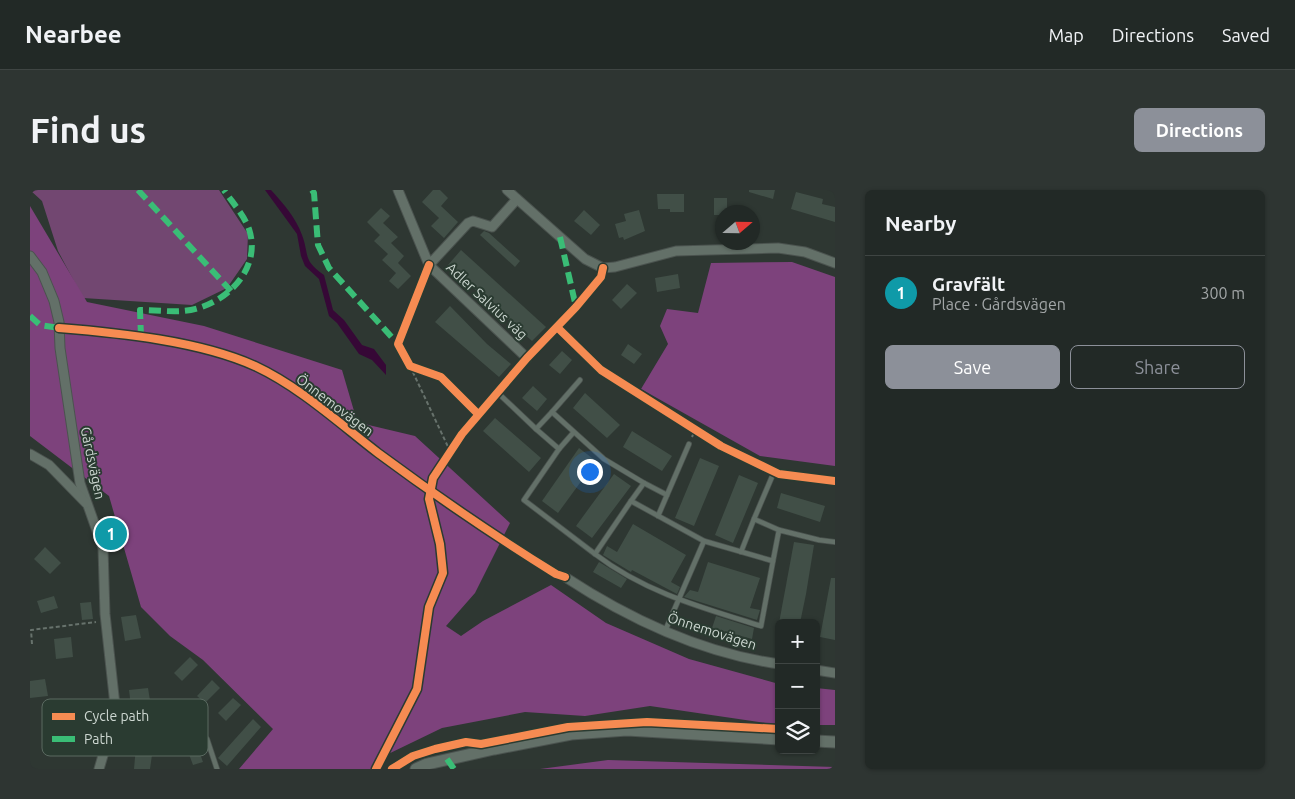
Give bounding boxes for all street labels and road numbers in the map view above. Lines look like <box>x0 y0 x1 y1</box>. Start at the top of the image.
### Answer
street label: Adler Salvius väg <box>443 259 531 343</box>
street label: Önnemovägen <box>293 370 377 439</box>
street label: Gårdsvägen <box>77 425 109 501</box>
street label: Önnemovägen <box>665 608 759 653</box>

